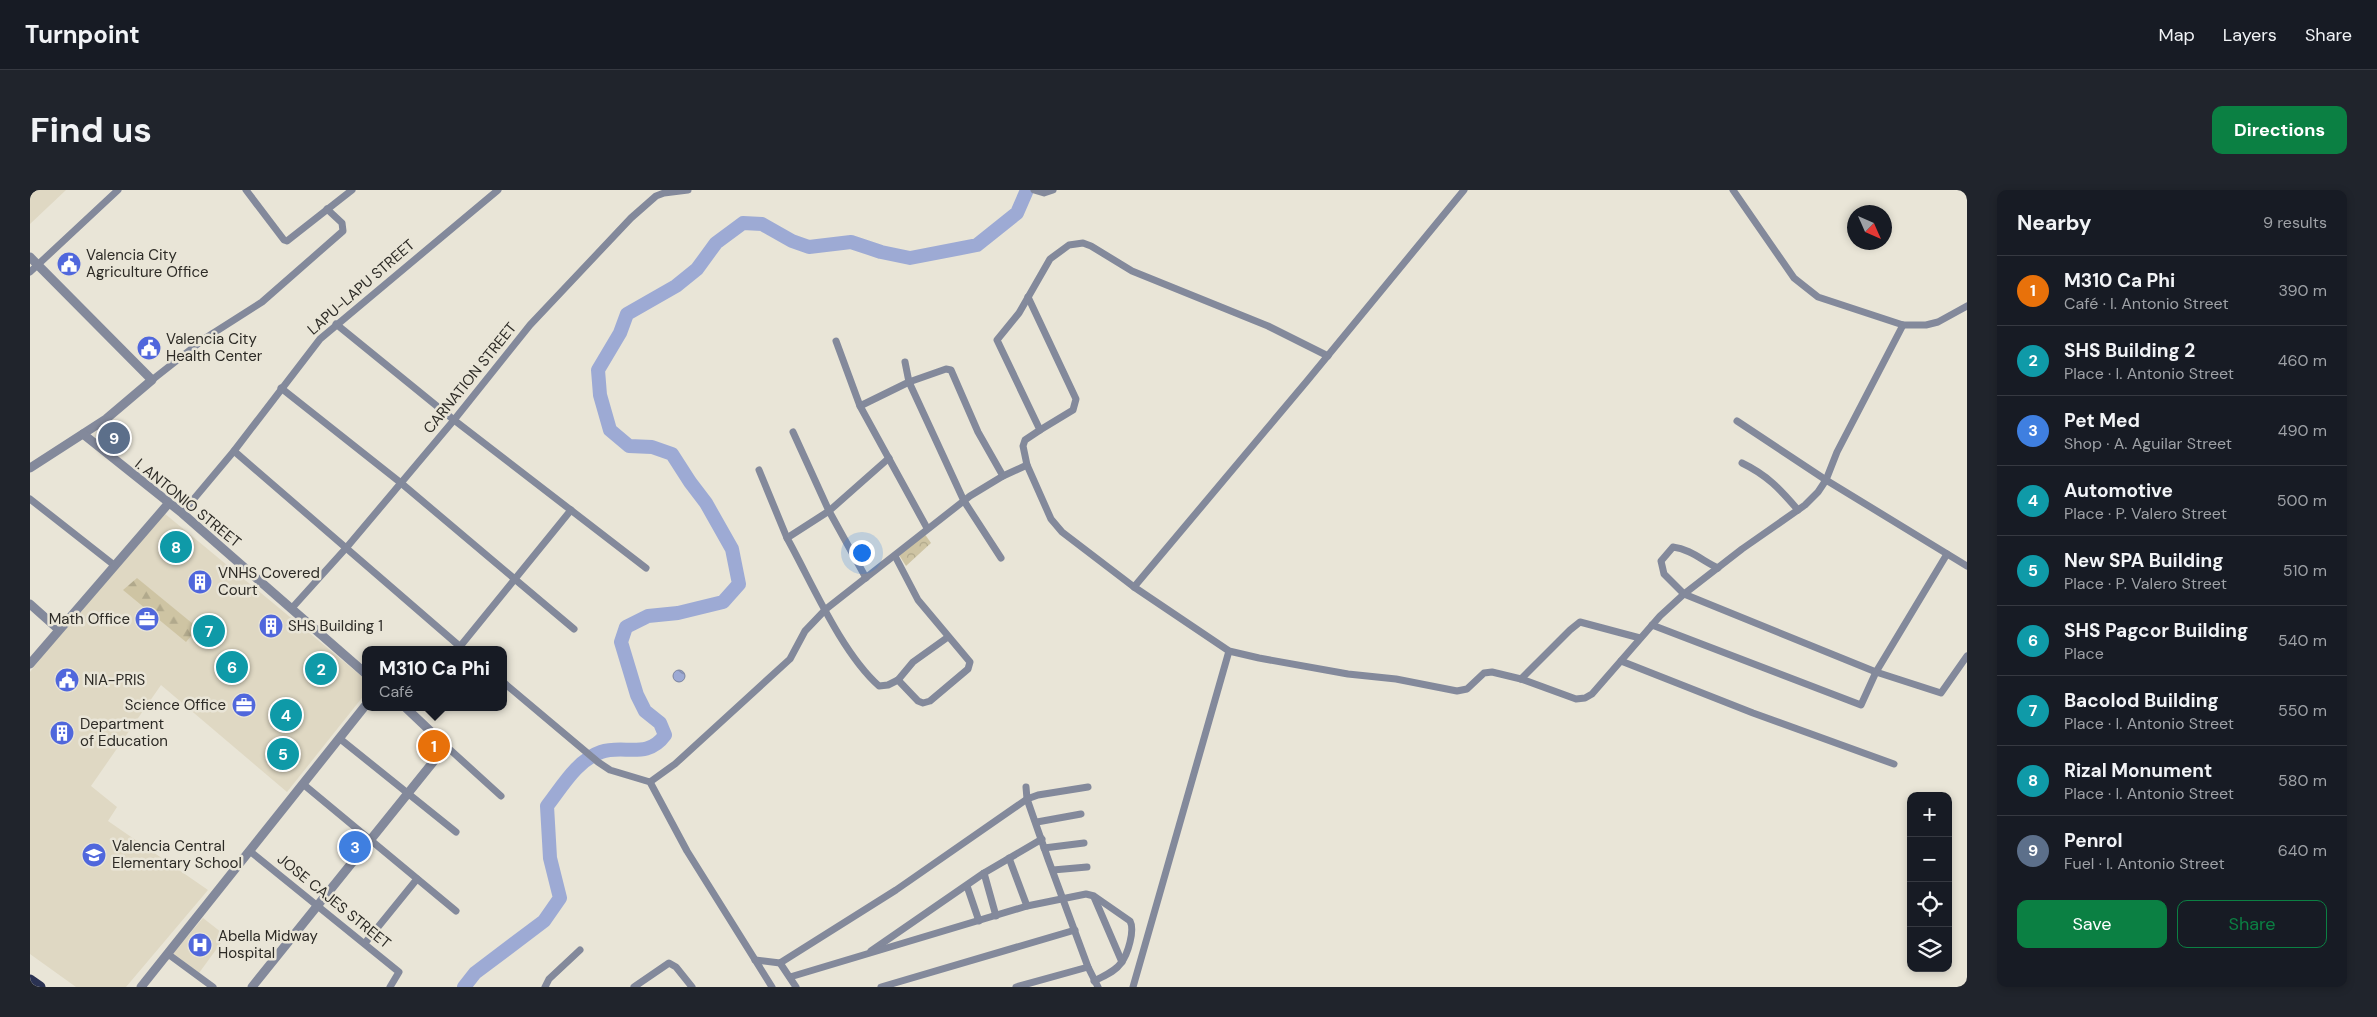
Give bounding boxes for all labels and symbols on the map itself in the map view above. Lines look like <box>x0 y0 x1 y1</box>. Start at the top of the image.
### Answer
north arrow <box>1847 205 1892 250</box>
street label: LAPU-LAPU STREET <box>303 235 419 339</box>
place label: Valencia City Agriculture Office <box>86 245 209 282</box>
public building icon: Valencia City Agriculture Office <box>56 251 82 277</box>
street label: CARNATION STREET <box>419 318 521 438</box>
place label: Valencia City Health Center <box>166 329 263 366</box>
public building icon: Valencia City Health Center <box>136 335 162 361</box>
pin: 9 <box>98 419 130 457</box>
street label: I. ANTONIO STREET <box>131 454 245 552</box>
pin: 8 <box>160 528 192 566</box>
your location <box>849 540 875 566</box>
place label: VNHS Covered Court <box>218 563 320 600</box>
building icon: VNHS Covered Court <box>187 569 213 595</box>
office icon: Math Office <box>134 606 160 632</box>
place label: Math Office <box>49 609 130 629</box>
pin: 7 <box>193 612 225 650</box>
building icon: SHS Building 1 <box>258 613 284 639</box>
place label: SHS Building 1 <box>288 616 383 636</box>
pin: 6 <box>216 648 248 686</box>
pin: 2 <box>305 650 337 688</box>
public building icon: NIA-PRIS <box>54 667 80 693</box>
place label: NIA-PRIS <box>84 670 146 690</box>
office icon: Science Office <box>231 692 257 718</box>
place label: Science Office <box>125 695 226 715</box>
pin: 4 <box>270 696 302 734</box>
place label: Department of Education <box>80 714 168 751</box>
building icon: Department of Education <box>49 720 75 746</box>
pin: 1 <box>418 727 450 765</box>
pin: 5 <box>267 735 299 773</box>
pin: 3 <box>339 828 371 866</box>
place label: Valencia Central Elementary School <box>112 836 242 873</box>
school or university icon: Valencia Central Elementary School <box>81 842 107 868</box>
street label: JOSE CAJES STREET <box>273 849 395 953</box>
place label: Abella Midway Hospital <box>218 926 318 963</box>
hospital icon: Abella Midway Hospital <box>187 932 213 958</box>

